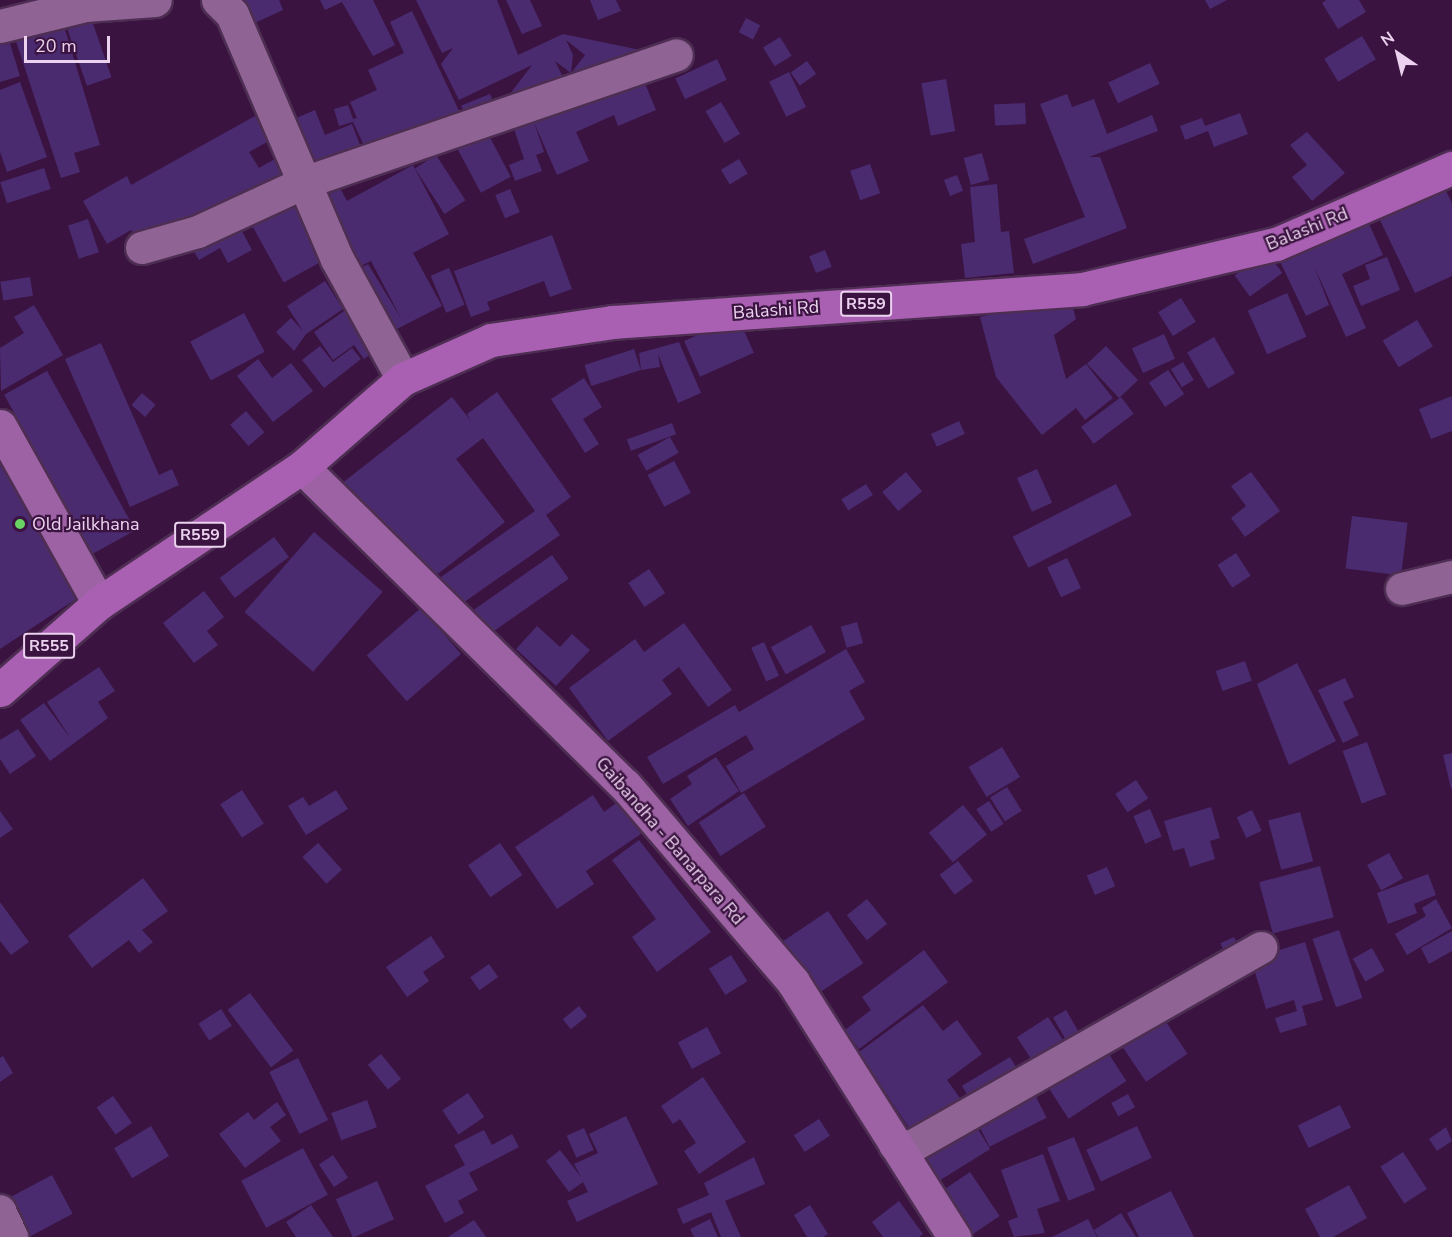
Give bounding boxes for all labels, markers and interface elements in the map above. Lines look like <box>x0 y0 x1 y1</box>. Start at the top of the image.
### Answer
scale bar <box>27 24 112 62</box>
north arrow <box>1368 24 1428 84</box>
text: N <box>1376 27 1399 52</box>
text: 20 m <box>35 34 77 58</box>
street label: Balashi Rd <box>1263 203 1351 255</box>
road number: R559 <box>839 291 893 317</box>
street label: Balashi Rd <box>732 296 820 324</box>
place label: Old Jailkhana <box>32 513 140 535</box>
marker: Old Jailkhana <box>13 517 27 531</box>
road number: R559 <box>173 522 227 548</box>
road number: R555 <box>22 633 76 659</box>
street label: Gaibandha - Banarpara Rd <box>591 753 749 929</box>

